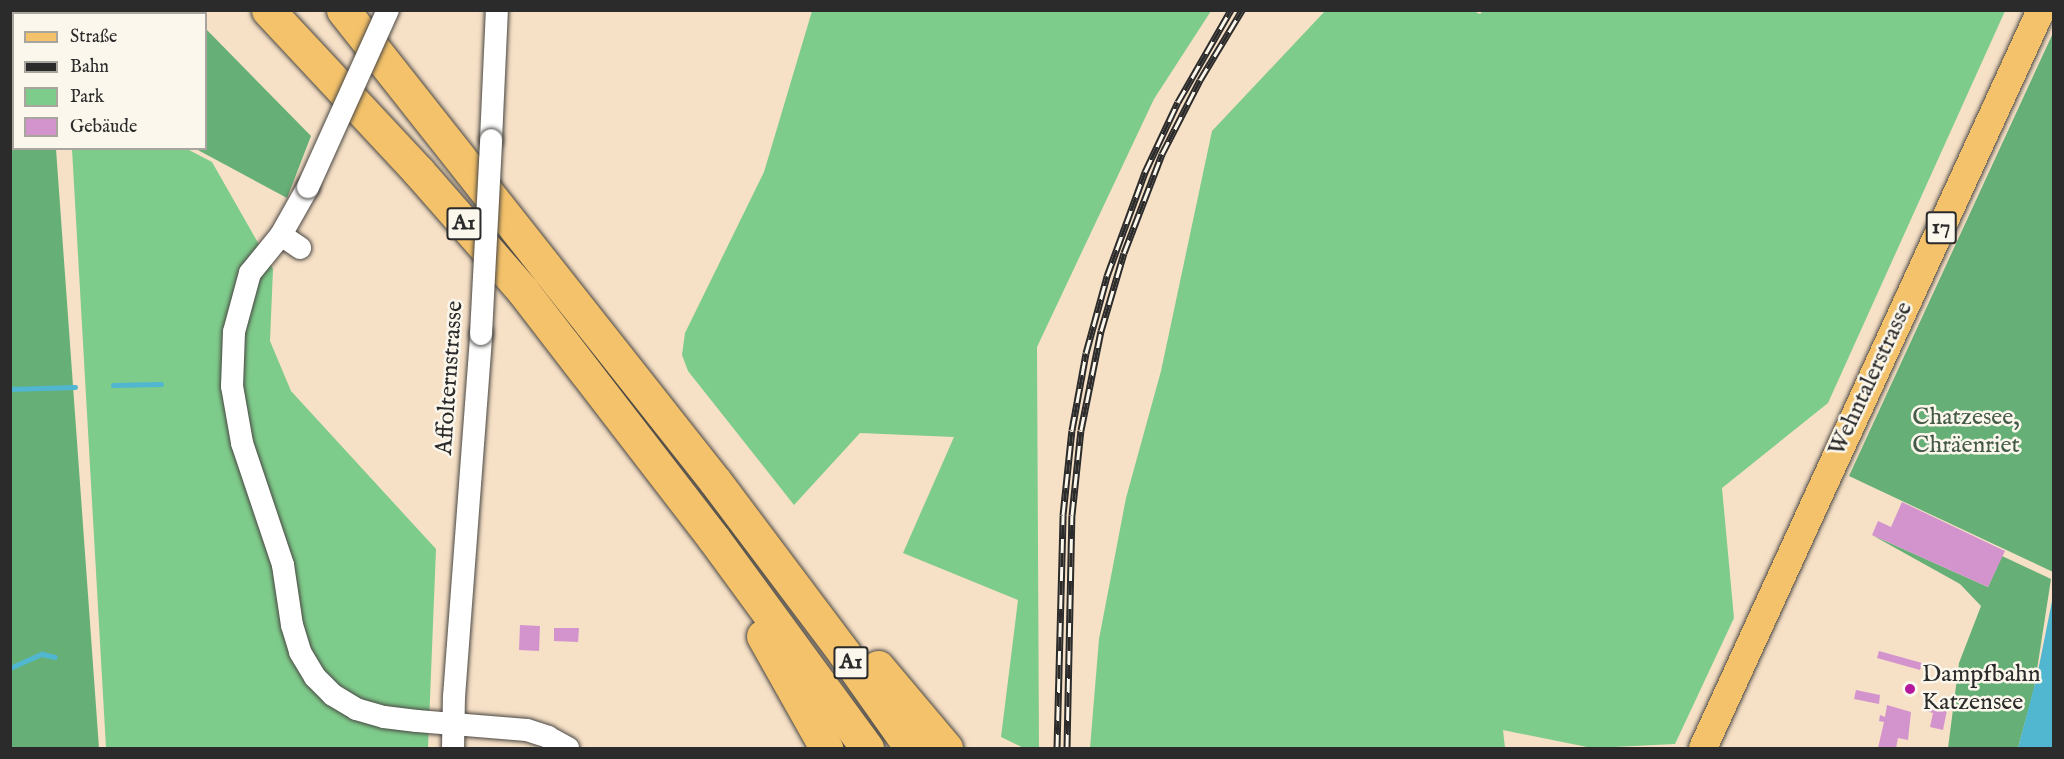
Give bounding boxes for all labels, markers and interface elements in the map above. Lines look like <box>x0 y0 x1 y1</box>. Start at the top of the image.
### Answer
legend <box>12 12 207 150</box>
text: Straße <box>70 26 117 49</box>
text: Bahn <box>70 56 109 79</box>
text: Park <box>70 86 104 109</box>
text: Gebäude <box>70 116 137 139</box>
road number: A1 <box>446 205 482 243</box>
road number: 17 <box>1924 209 1958 247</box>
street label: Wehntalerstrasse <box>1823 297 1919 461</box>
street label: Affolternstrasse <box>430 300 470 456</box>
park label: Chatzesee, Chräenriet <box>1912 404 2020 460</box>
road number: A1 <box>833 644 869 682</box>
place label: Dampfbahn Katzensee <box>1922 661 2041 717</box>
marker: Dampfbahn Katzensee <box>1903 682 1917 696</box>

